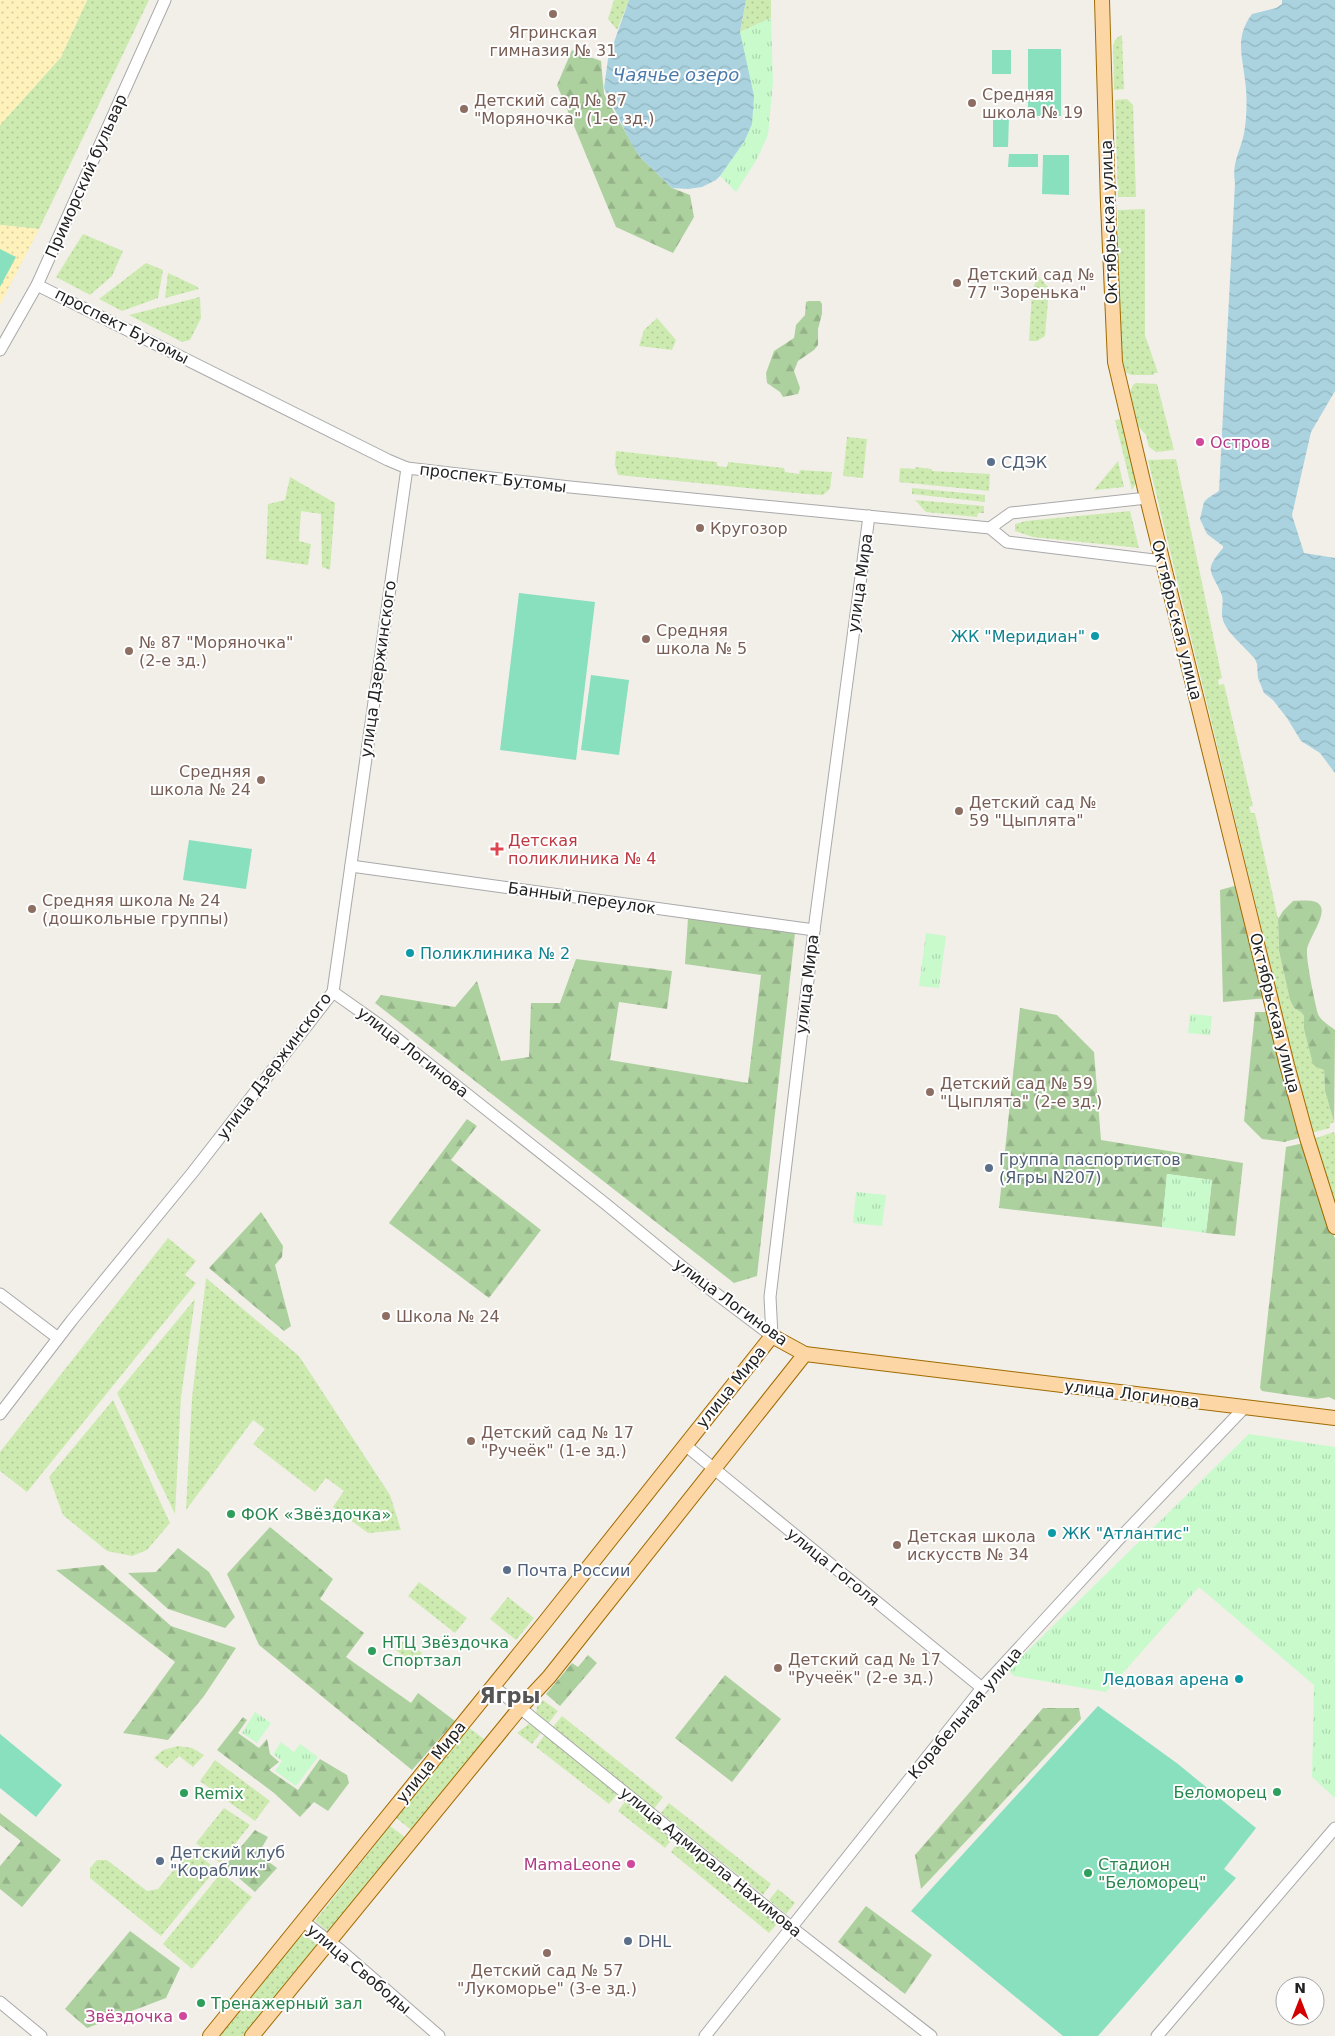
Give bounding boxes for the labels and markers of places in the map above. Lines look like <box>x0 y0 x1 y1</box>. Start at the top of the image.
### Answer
marker: Ягринская гимназия № 31 <box>547 8 559 20</box>
place label: Ягринская гимназия № 31 <box>490 23 616 60</box>
place label: Средняя школа № 19 <box>982 85 1083 122</box>
place label: Детский сад № 87 "Моряночка" (1-е зд.) <box>474 91 654 128</box>
marker: Средняя школа № 19 <box>966 97 978 109</box>
marker: Детский сад № 87 "Моряночка" (1-е зд.) <box>458 103 470 115</box>
place label: Детский сад № 77 "Зоренька" <box>967 265 1094 302</box>
marker: Детский сад № 77 "Зоренька" <box>951 277 963 289</box>
place label: Остров <box>1210 433 1270 452</box>
marker: Остров <box>1194 436 1206 448</box>
place label: СДЭК <box>1001 453 1048 472</box>
marker: СДЭК <box>985 456 997 468</box>
place label: Кругозор <box>710 519 788 538</box>
marker: Кругозор <box>694 522 706 534</box>
place label: Средняя школа № 5 <box>656 621 747 658</box>
place label: ЖК "Меридиан" <box>951 627 1085 646</box>
marker: ЖК "Меридиан" <box>1089 630 1101 642</box>
place label: № 87 "Моряночка" (2-е зд.) <box>139 633 293 670</box>
marker: Средняя школа № 5 <box>640 633 652 645</box>
marker: № 87 "Моряночка" (2-е зд.) <box>123 645 135 657</box>
place label: Средняя школа № 24 <box>150 762 251 799</box>
marker: Средняя школа № 24 <box>255 774 267 786</box>
place label: Детский сад № 59 "Цыплята" <box>969 793 1096 830</box>
marker: Детский сад № 59 "Цыплята" <box>953 805 965 817</box>
place label: Детская поликлиника № 4 <box>508 831 656 868</box>
marker: Детская поликлиника № 4 <box>490 842 504 856</box>
place label: Средняя школа № 24 (дошкольные группы) <box>42 891 229 928</box>
marker: Средняя школа № 24 (дошкольные группы) <box>26 903 38 915</box>
place label: Поликлиника № 2 <box>420 944 570 963</box>
marker: Поликлиника № 2 <box>404 947 416 959</box>
place label: Детский сад № 59 "Цыплята" (2-е зд.) <box>940 1074 1102 1111</box>
marker: Детский сад № 59 "Цыплята" (2-е зд.) <box>924 1086 936 1098</box>
place label: Группа паспортистов (Ягры N207) <box>999 1150 1181 1187</box>
marker: Группа паспортистов (Ягры N207) <box>983 1162 995 1174</box>
place label: Школа № 24 <box>396 1307 500 1326</box>
marker: Школа № 24 <box>380 1310 392 1322</box>
place label: Детский сад № 17 "Ручеёк" (1-е зд.) <box>481 1423 634 1460</box>
marker: Детский сад № 17 "Ручеёк" (1-е зд.) <box>465 1435 477 1447</box>
place label: ФОК «Звёздочка» <box>241 1505 391 1524</box>
marker: ФОК «Звёздочка» <box>225 1508 237 1520</box>
place label: ЖК "Атлантис" <box>1062 1524 1190 1543</box>
place label: Детская школа искусств № 34 <box>907 1527 1036 1564</box>
marker: ЖК "Атлантис" <box>1046 1527 1058 1539</box>
marker: Детская школа искусств № 34 <box>891 1539 903 1551</box>
place label: Почта России <box>517 1561 630 1580</box>
marker: Почта России <box>501 1564 513 1576</box>
place label: НТЦ Звёздочка Спортзал <box>382 1633 509 1670</box>
marker: НТЦ Звёздочка Спортзал <box>366 1645 378 1657</box>
place label: Детский сад № 17 "Ручеёк" (2-е зд.) <box>788 1650 941 1687</box>
marker: Детский сад № 17 "Ручеёк" (2-е зд.) <box>772 1662 784 1674</box>
place label: Ледовая арена <box>1102 1670 1229 1689</box>
marker: Ледовая арена <box>1233 1673 1245 1685</box>
place label: Беломорец <box>1173 1783 1267 1802</box>
place label: Remix <box>194 1784 244 1803</box>
marker: Беломорец <box>1271 1786 1283 1798</box>
marker: Remix <box>178 1787 190 1799</box>
place label: Детский клуб "Кораблик" <box>170 1843 285 1880</box>
marker: Детский клуб "Кораблик" <box>154 1855 166 1867</box>
place label: MamaLeone <box>524 1855 621 1874</box>
place label: Стадион "Беломорец" <box>1098 1855 1206 1892</box>
marker: MamaLeone <box>625 1858 637 1870</box>
marker: Стадион "Беломорец" <box>1082 1867 1094 1879</box>
place label: DHL <box>638 1932 671 1951</box>
marker: DHL <box>622 1935 634 1947</box>
marker: Детский сад № 57 "Лукоморье" (3-е зд.) <box>541 1947 553 1959</box>
place label: Детский сад № 57 "Лукоморье" (3-е зд.) <box>457 1961 637 1998</box>
place label: Тренажерный зал <box>210 1994 363 2013</box>
marker: Тренажерный зал <box>195 1997 207 2009</box>
place label: Звёздочка <box>85 2007 173 2026</box>
marker: Звёздочка <box>177 2010 189 2022</box>

